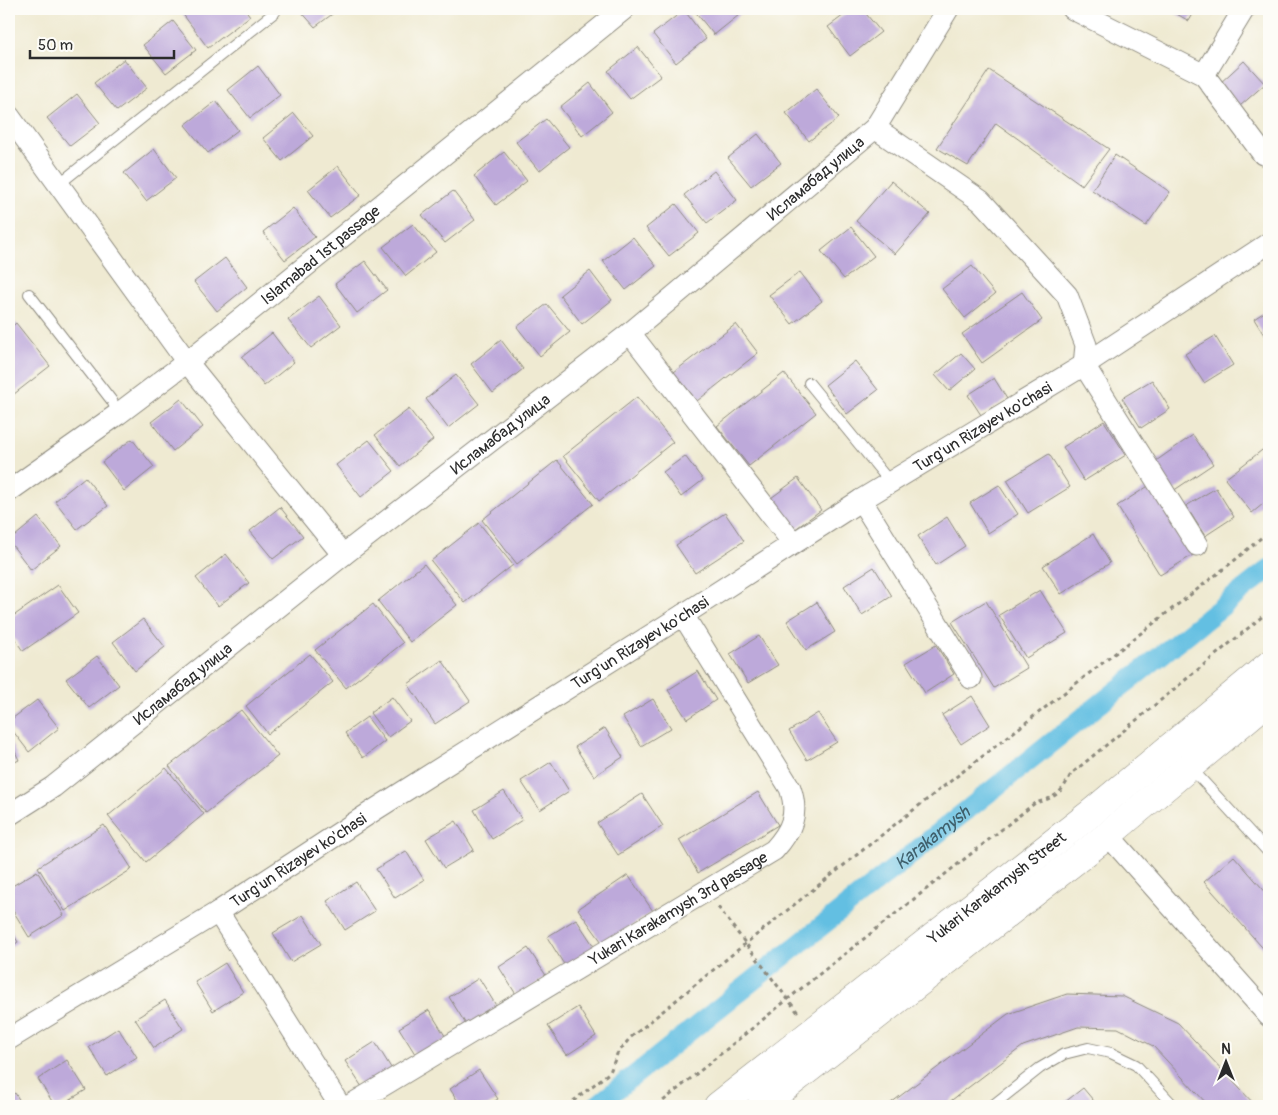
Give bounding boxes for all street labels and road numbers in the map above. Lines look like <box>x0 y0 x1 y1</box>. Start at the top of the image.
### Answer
street label: Исламабад улица <box>763 132 869 225</box>
street label: Islamabad 1st passage <box>257 201 384 309</box>
street label: Turg'un Rizayev ko'chasi <box>910 378 1056 477</box>
street label: Исламабад улица <box>447 390 554 479</box>
street label: Turg'un Rizayev ko'chasi <box>568 592 713 694</box>
street label: Исламабад улица <box>130 639 237 730</box>
street label: Turg'un Rizayev ko'chasi <box>227 809 371 912</box>
street label: Yukari Karakamysh Street <box>923 827 1071 949</box>
street label: Yukari Karakamysh 3rd passage <box>585 847 772 971</box>

